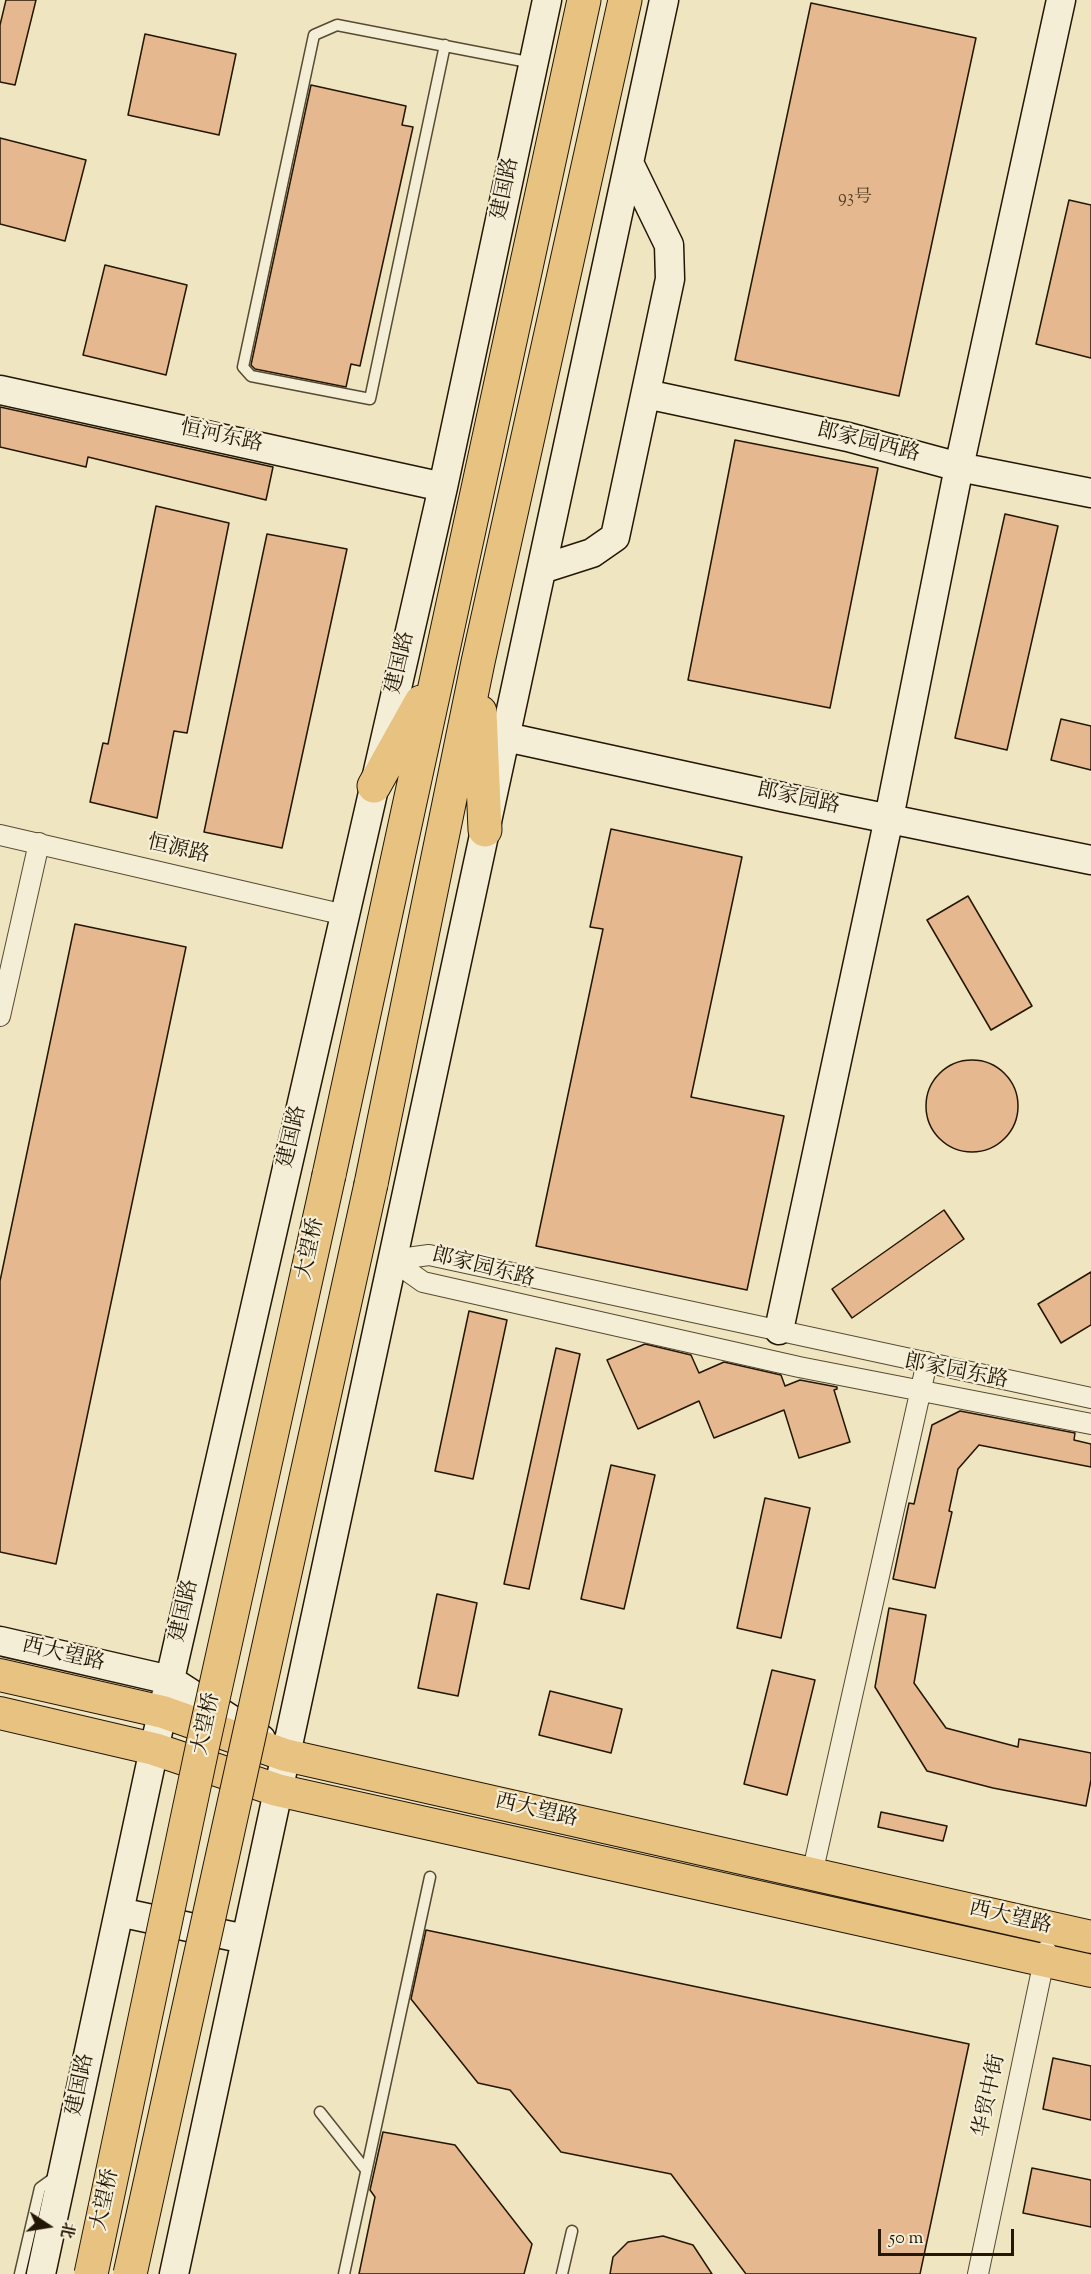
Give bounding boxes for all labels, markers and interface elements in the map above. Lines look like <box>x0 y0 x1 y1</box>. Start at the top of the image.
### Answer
street label: 建国路 <box>488 156 526 222</box>
house number: 93号 <box>838 188 872 210</box>
street label: 恒河东路 <box>177 417 265 459</box>
street label: 郎家园西路 <box>814 419 922 469</box>
street label: 建国路 <box>383 629 421 697</box>
street label: 郎家园路 <box>754 779 842 821</box>
street label: 恒源路 <box>144 832 212 870</box>
street label: 建国路 <box>275 1103 313 1171</box>
street label: 大望桥 <box>293 1216 331 1282</box>
street label: 郎家园东路 <box>429 1244 537 1294</box>
street label: 郎家园东路 <box>902 1351 1010 1395</box>
street label: 建国路 <box>167 1577 205 1645</box>
street label: 西大望路 <box>19 1634 107 1678</box>
street label: 大望桥 <box>189 1691 227 1757</box>
street label: 西大望路 <box>492 1790 580 1834</box>
street label: 西大望路 <box>966 1897 1054 1941</box>
street label: 建国路 <box>63 2052 101 2118</box>
street label: 华贸中街 <box>970 2052 1012 2140</box>
street label: 大望桥 <box>88 2167 126 2233</box>
north arrow <box>18 2196 78 2256</box>
scale bar <box>881 2217 1018 2255</box>
text: 北 <box>53 2220 79 2240</box>
text: 50 m <box>889 2226 923 2252</box>

